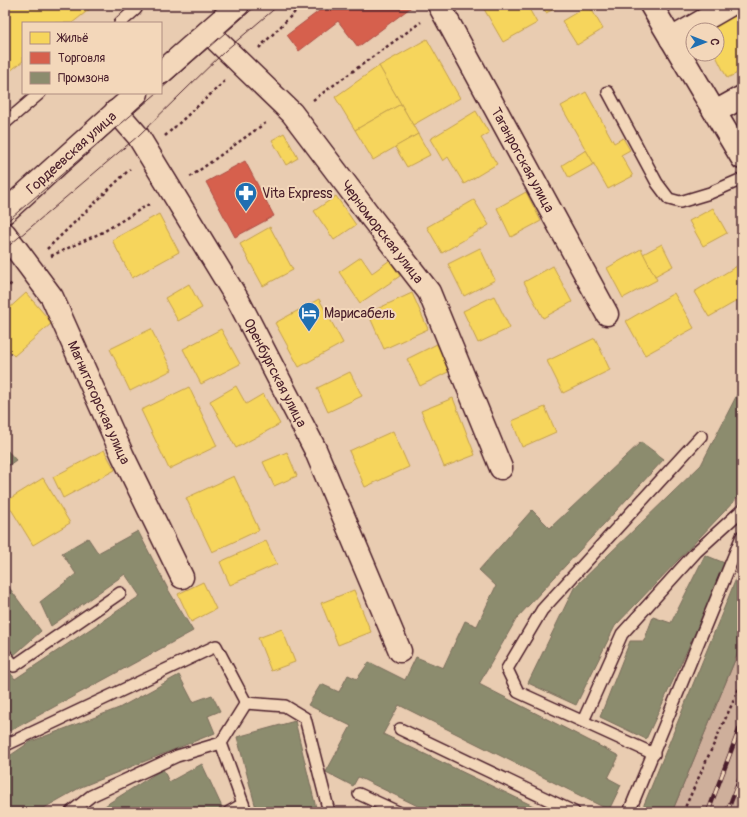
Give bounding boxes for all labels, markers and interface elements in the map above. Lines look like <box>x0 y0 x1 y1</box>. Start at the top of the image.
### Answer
legend <box>22 22 162 94</box>
north arrow <box>685 22 725 62</box>
text: Жильё <box>56 31 89 46</box>
text: С <box>708 39 721 46</box>
text: Торговля <box>58 51 106 66</box>
text: Промзона <box>58 71 109 86</box>
street label: Таганрогская улица <box>488 104 558 215</box>
street label: Гордеевская улица <box>23 107 120 197</box>
street label: Черноморская улица <box>338 177 427 287</box>
pharmacy icon: Vita Express <box>233 180 259 213</box>
place label: Vita Express <box>262 185 333 202</box>
hotel icon: Марисабель <box>296 300 322 333</box>
place label: Марисабель <box>324 305 395 322</box>
street label: Оренбургская улица <box>240 315 311 430</box>
street label: Магнитогорская улица <box>64 338 134 467</box>

